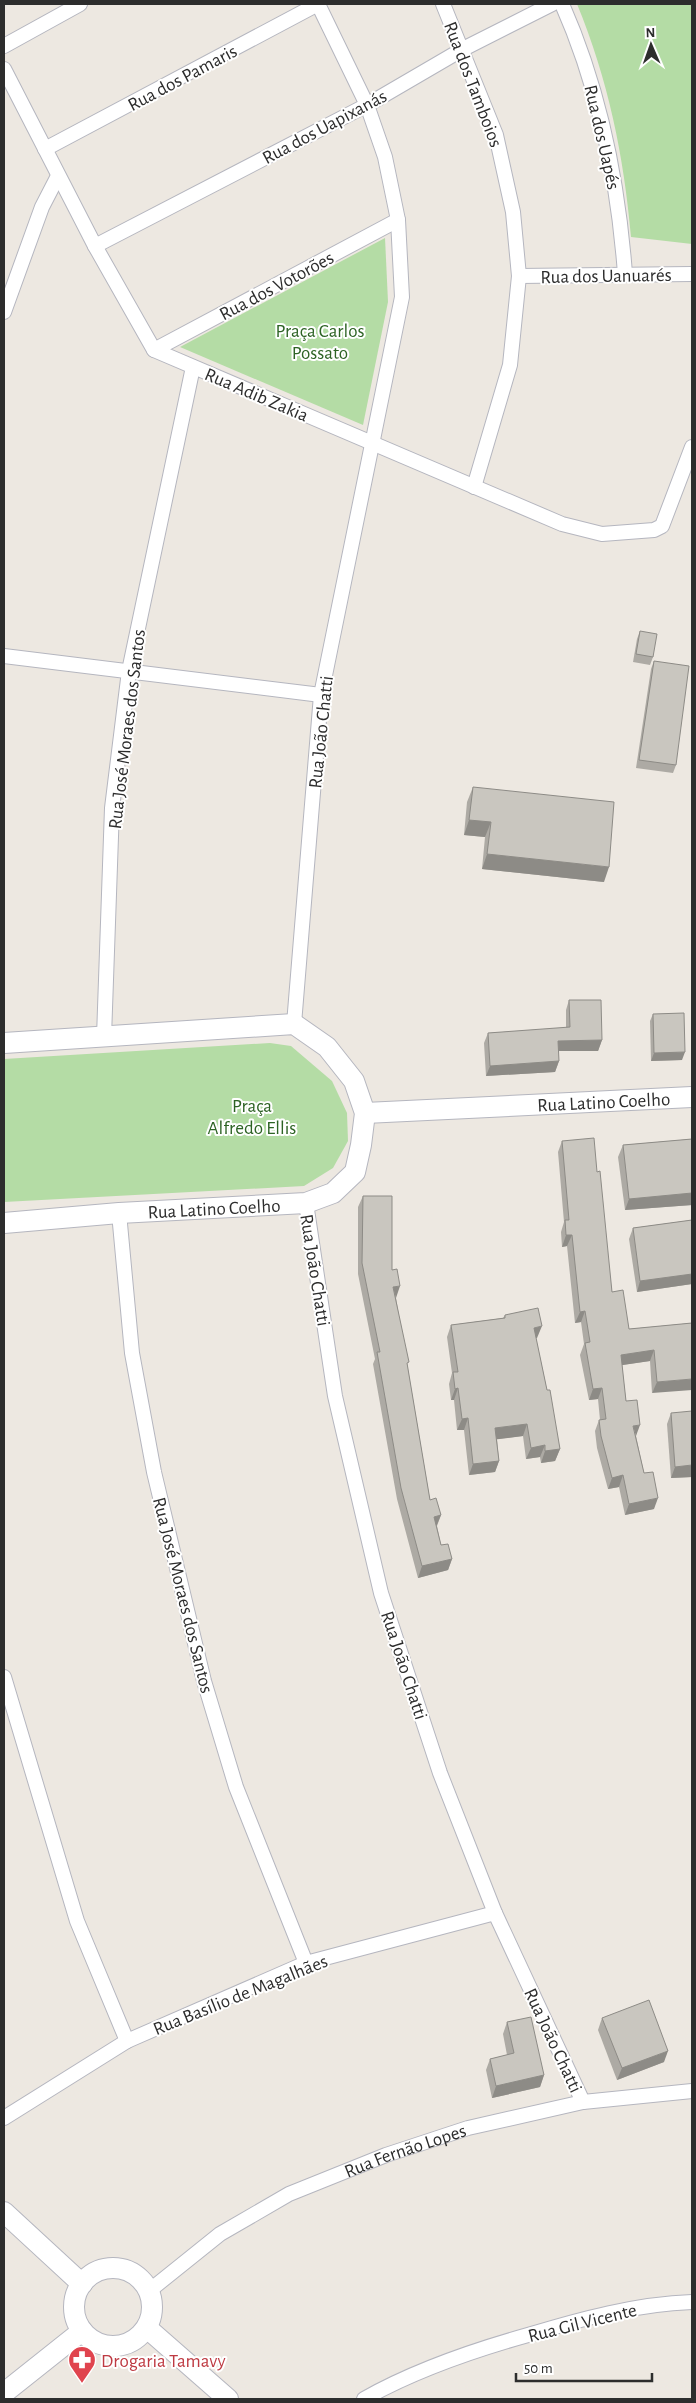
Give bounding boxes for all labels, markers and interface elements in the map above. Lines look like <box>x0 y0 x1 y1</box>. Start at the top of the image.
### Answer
street label: Rua dos Tamboios <box>440 19 505 150</box>
north arrow <box>626 20 676 70</box>
text: N <box>645 26 656 40</box>
street label: Rua dos Pamaris <box>125 42 240 115</box>
street label: Rua dos Uapés <box>580 83 623 192</box>
street label: Rua dos Uapixanás <box>259 87 390 168</box>
street label: Rua dos Votorões <box>216 248 337 324</box>
street label: Rua dos Uanuarés <box>540 266 672 287</box>
park label: Praça Carlos Possato <box>275 322 365 363</box>
street label: Rua Adib Zakia <box>202 365 311 426</box>
street label: Rua José Moraes dos Santos <box>106 628 149 830</box>
street label: Rua João Chatti <box>306 675 337 789</box>
street label: Rua Latino Coelho <box>537 1090 671 1116</box>
park label: Praça Alfredo Ellis <box>208 1097 296 1138</box>
street label: Rua Latino Coelho <box>147 1197 281 1222</box>
street label: Rua João Chatti <box>296 1213 333 1328</box>
street label: Rua José Moraes dos Santos <box>149 1495 216 1695</box>
street label: Rua João Chatti <box>377 1609 430 1722</box>
street label: Rua Basílio de Magalhães <box>151 1952 331 2039</box>
street label: Rua João Chatti <box>520 1985 585 2096</box>
street label: Rua Fernão Lopes <box>342 2121 469 2182</box>
street label: Rua Gil Vicente <box>526 2301 639 2346</box>
pharmacy icon: Drogaria Tamavy <box>67 2345 97 2384</box>
scale bar <box>516 2350 652 2382</box>
place label: Drogaria Tamavy <box>101 2352 226 2371</box>
text: 50 m <box>524 2361 553 2376</box>

